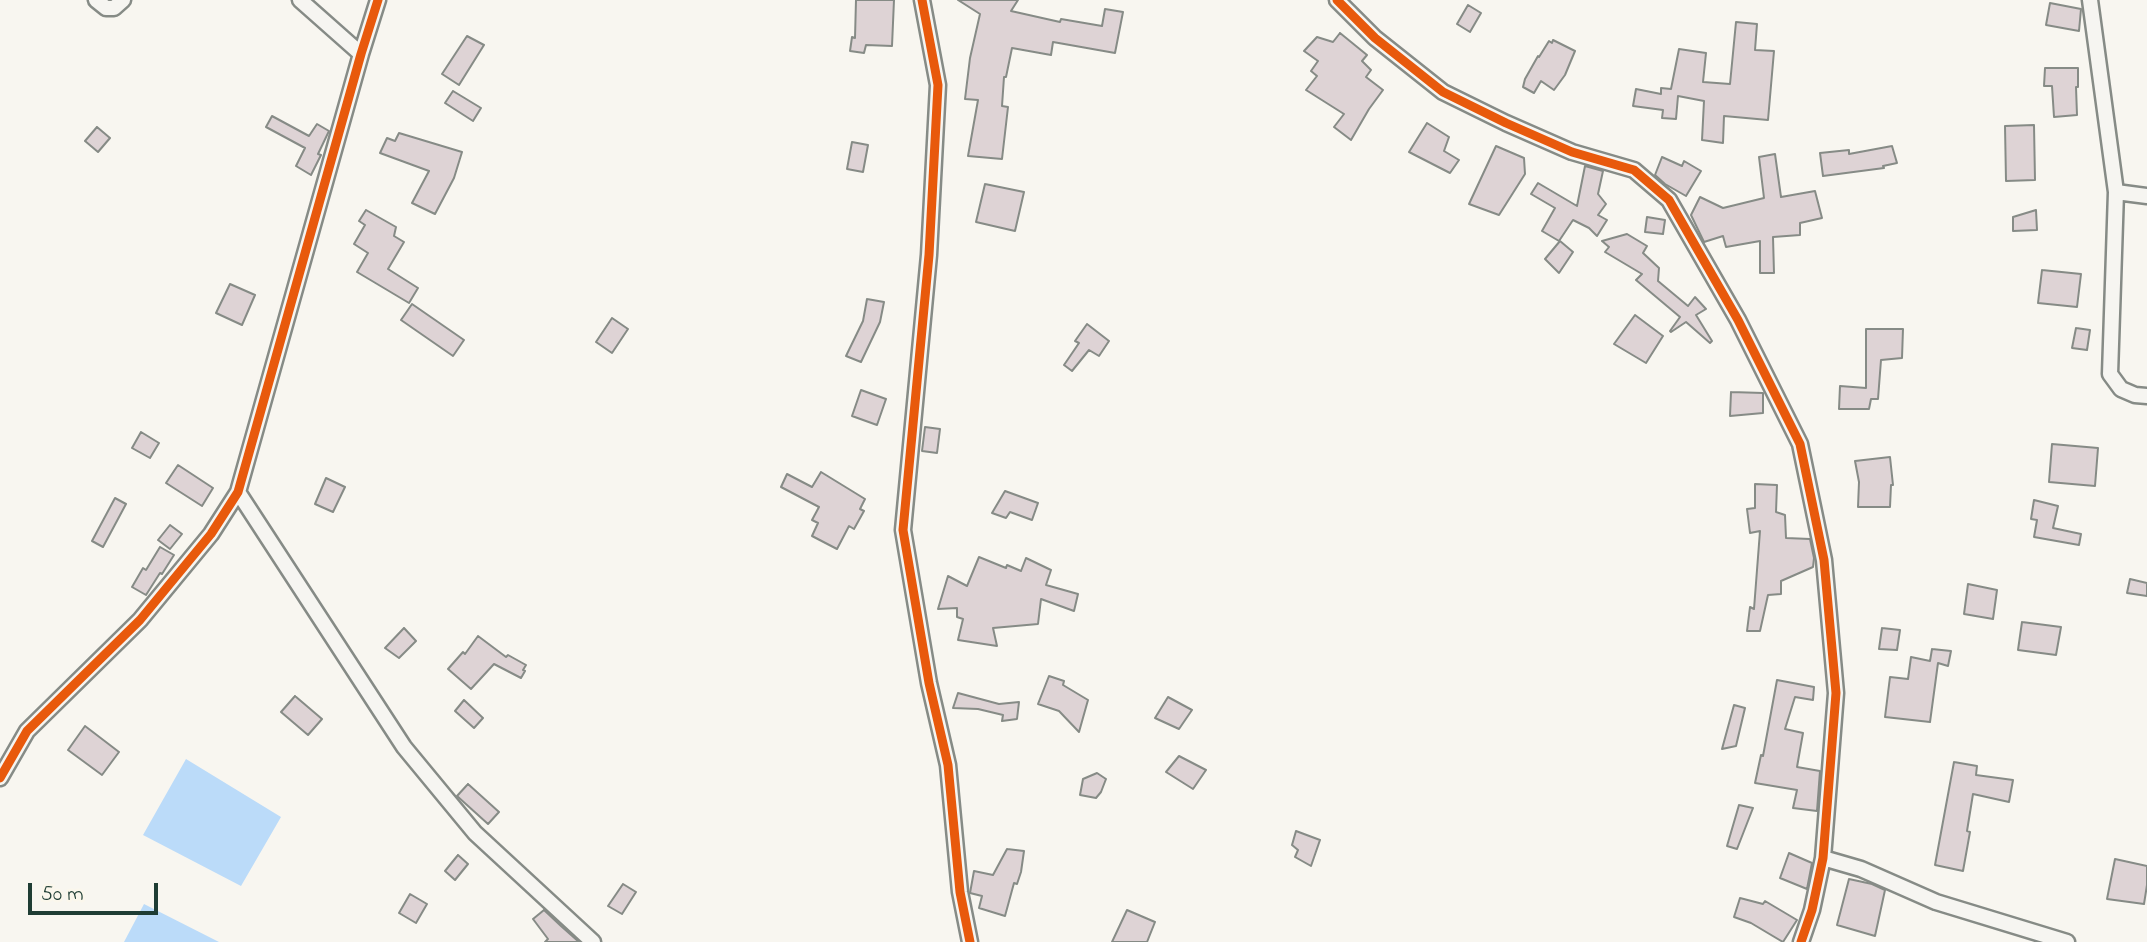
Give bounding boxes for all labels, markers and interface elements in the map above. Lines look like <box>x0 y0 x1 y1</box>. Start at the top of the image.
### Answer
scale bar <box>32 869 161 913</box>
text: 50 m <box>41 880 84 910</box>

